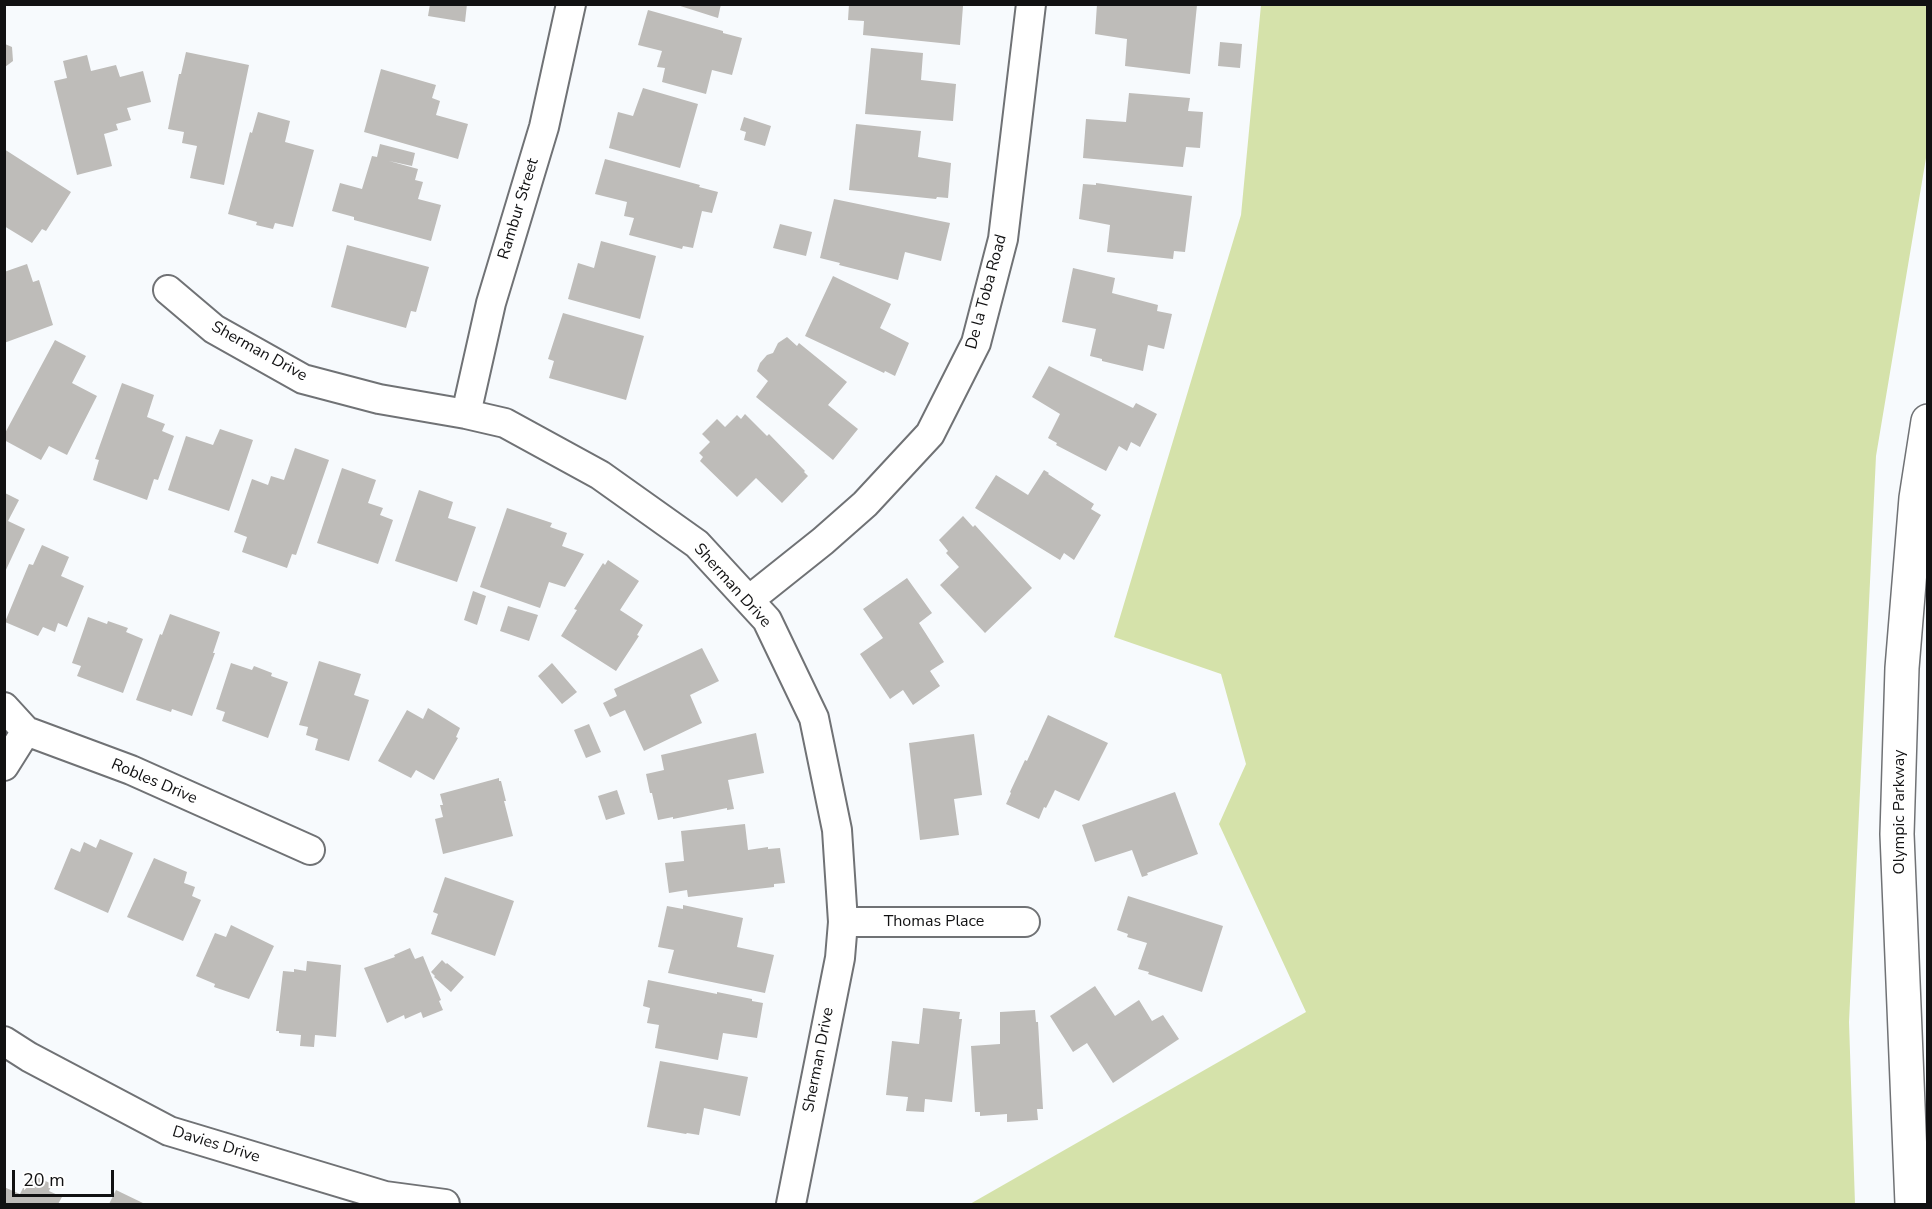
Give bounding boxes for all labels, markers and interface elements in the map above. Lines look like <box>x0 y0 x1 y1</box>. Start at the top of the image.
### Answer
street label: Rambur Street <box>495 156 543 262</box>
street label: De la Toba Road <box>962 232 1012 352</box>
street label: Sherman Drive <box>208 318 310 386</box>
street label: Sherman Drive <box>689 540 775 632</box>
street label: Olympic Parkway <box>1890 750 1910 874</box>
street label: Robles Drive <box>108 755 200 809</box>
street label: Thomas Place <box>884 912 984 932</box>
street label: Sherman Drive <box>799 1006 839 1114</box>
street label: Davies Drive <box>170 1123 262 1167</box>
scale bar <box>15 1158 117 1196</box>
text: 20 m <box>23 1168 65 1192</box>

